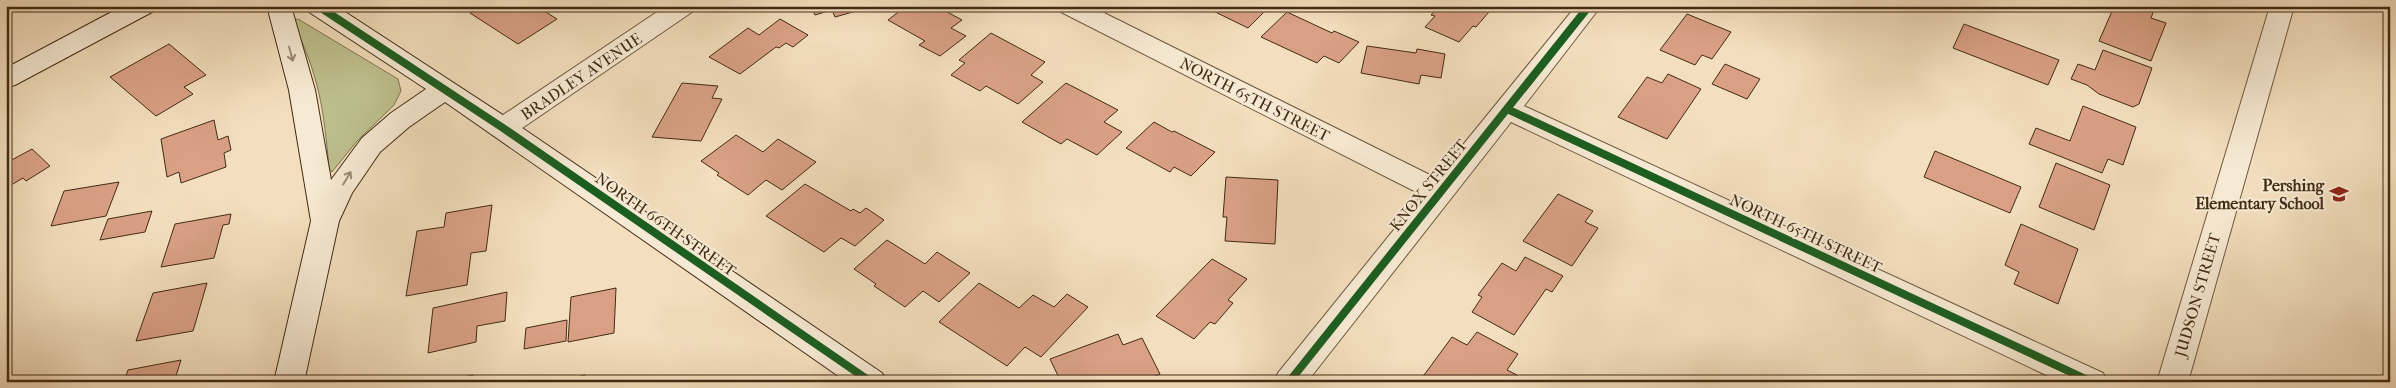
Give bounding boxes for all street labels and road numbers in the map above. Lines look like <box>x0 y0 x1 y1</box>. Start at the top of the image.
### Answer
street label: BRADLEY AVENUE <box>517 29 646 124</box>
street label: NORTH 65TH STREET <box>1177 53 1333 146</box>
street label: KNOX STREET <box>1386 135 1471 235</box>
street label: NORTH 66TH STREET <box>592 169 740 280</box>
street label: NORTH 65TH STREET <box>1727 190 1885 277</box>
street label: JUDSON STREET <box>2170 231 2224 361</box>

